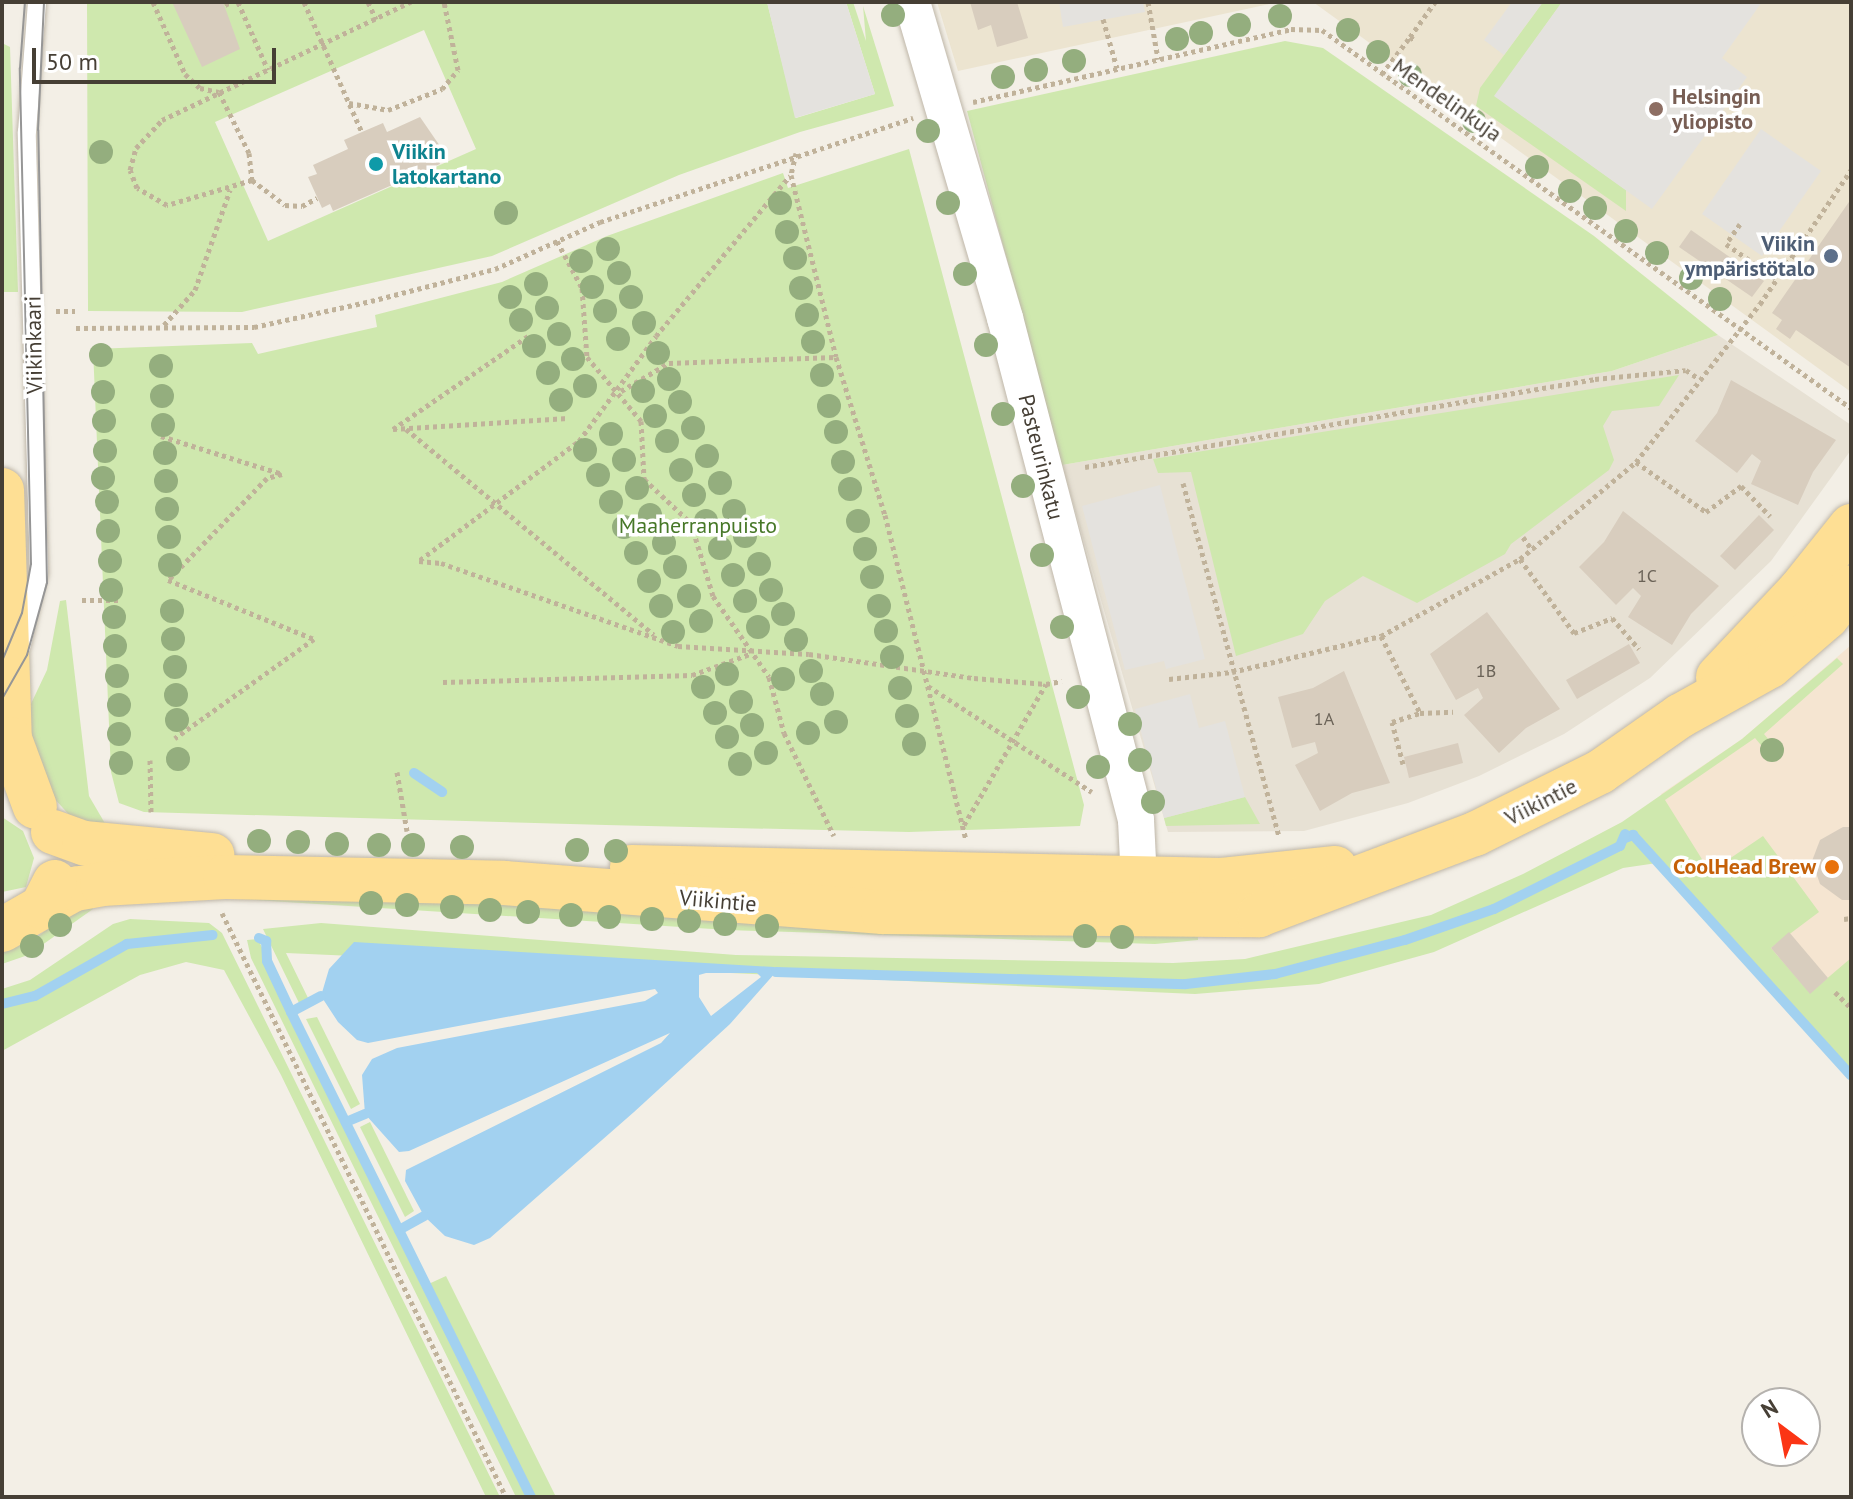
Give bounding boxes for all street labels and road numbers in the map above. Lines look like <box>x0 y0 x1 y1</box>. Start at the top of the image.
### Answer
street label: Mendelinkuja <box>1387 53 1507 147</box>
street label: Viikinkaari <box>20 296 48 394</box>
street label: Pasteurinkatu <box>1013 392 1069 522</box>
street label: Viikintie <box>1501 773 1581 831</box>
street label: Viikintie <box>678 884 758 918</box>

